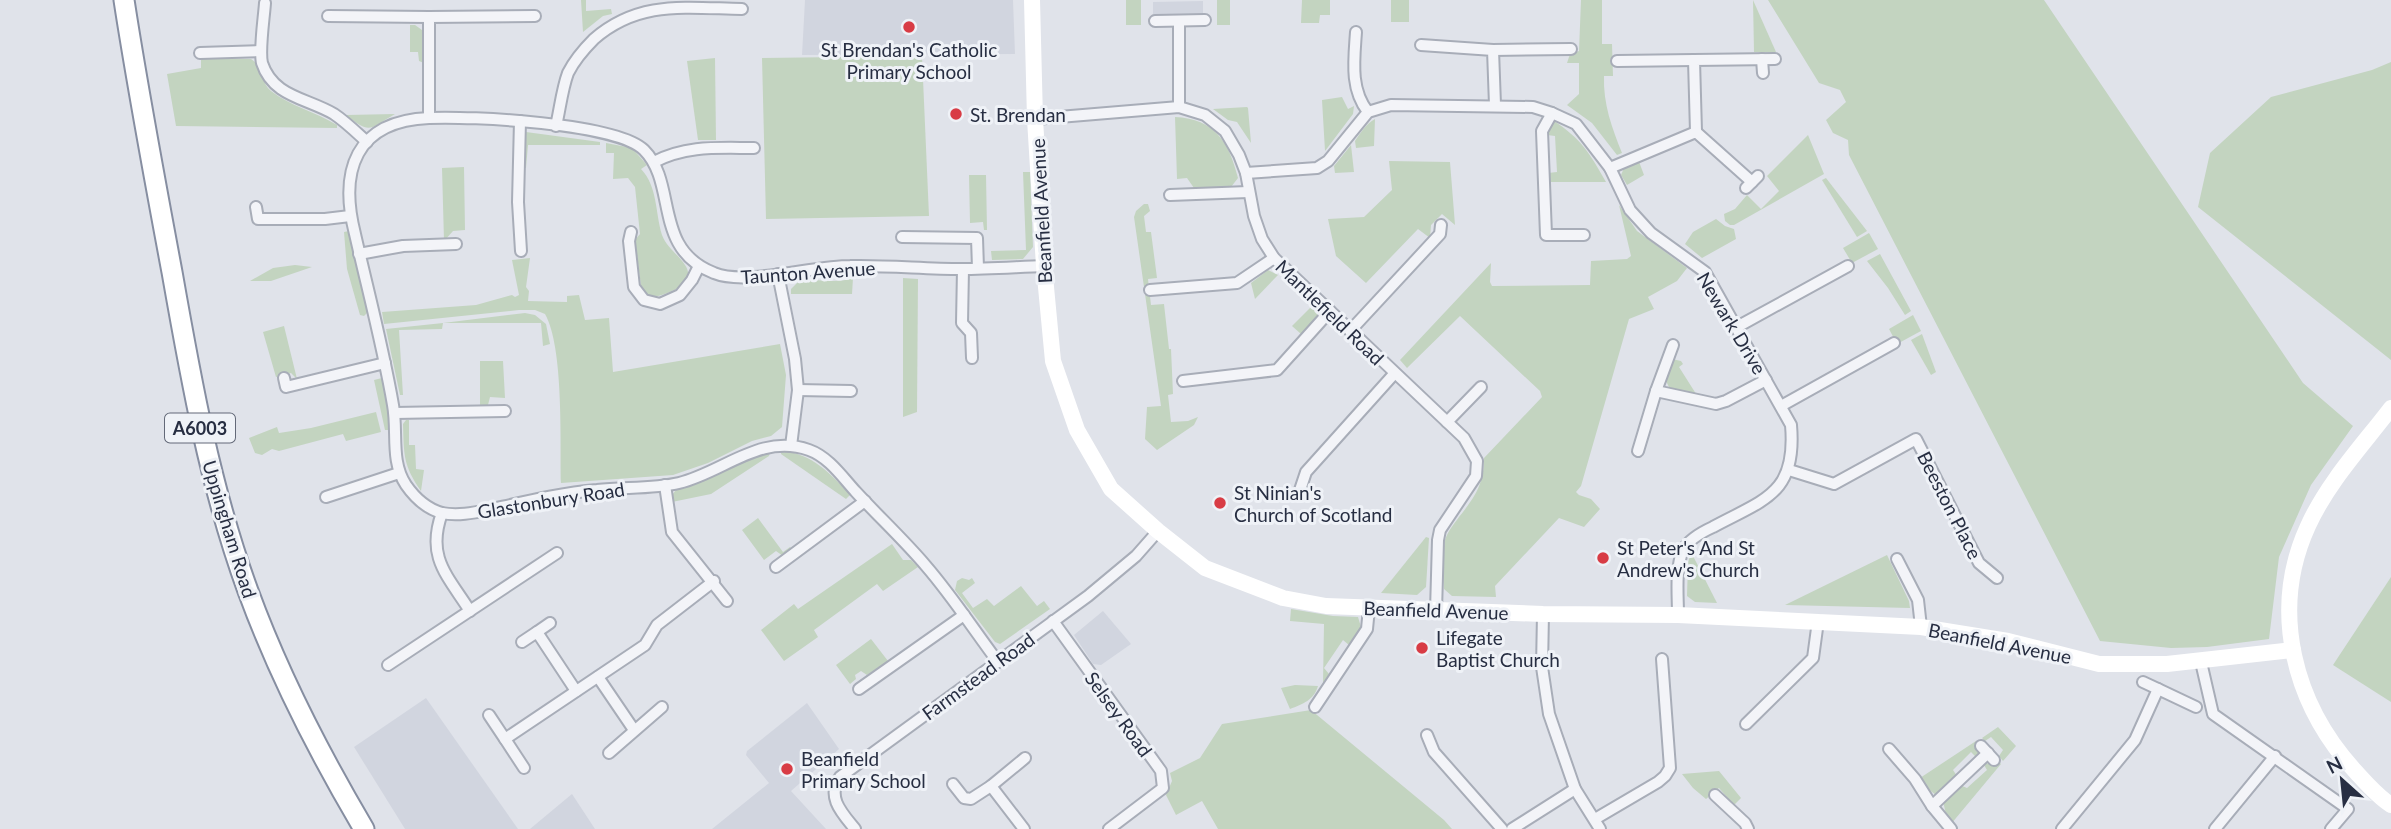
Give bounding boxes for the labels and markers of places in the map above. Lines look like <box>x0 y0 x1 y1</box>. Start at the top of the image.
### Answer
marker: St Brendan's Catholic Primary School <box>901 19 917 35</box>
place label: St Brendan's Catholic Primary School <box>821 38 997 83</box>
place label: St. Brendan <box>970 103 1066 126</box>
marker: St. Brendan <box>948 106 964 122</box>
place label: St Ninian's Church of Scotland <box>1234 481 1392 526</box>
marker: St Ninian's Church of Scotland <box>1212 495 1228 511</box>
place label: St Peter's And St Andrew's Church <box>1617 536 1759 581</box>
marker: St Peter's And St Andrew's Church <box>1595 550 1611 566</box>
place label: Lifegate Baptist Church <box>1436 626 1560 671</box>
marker: Lifegate Baptist Church <box>1414 640 1430 656</box>
place label: Beanfield Primary School <box>801 747 926 792</box>
marker: Beanfield Primary School <box>779 761 795 777</box>

